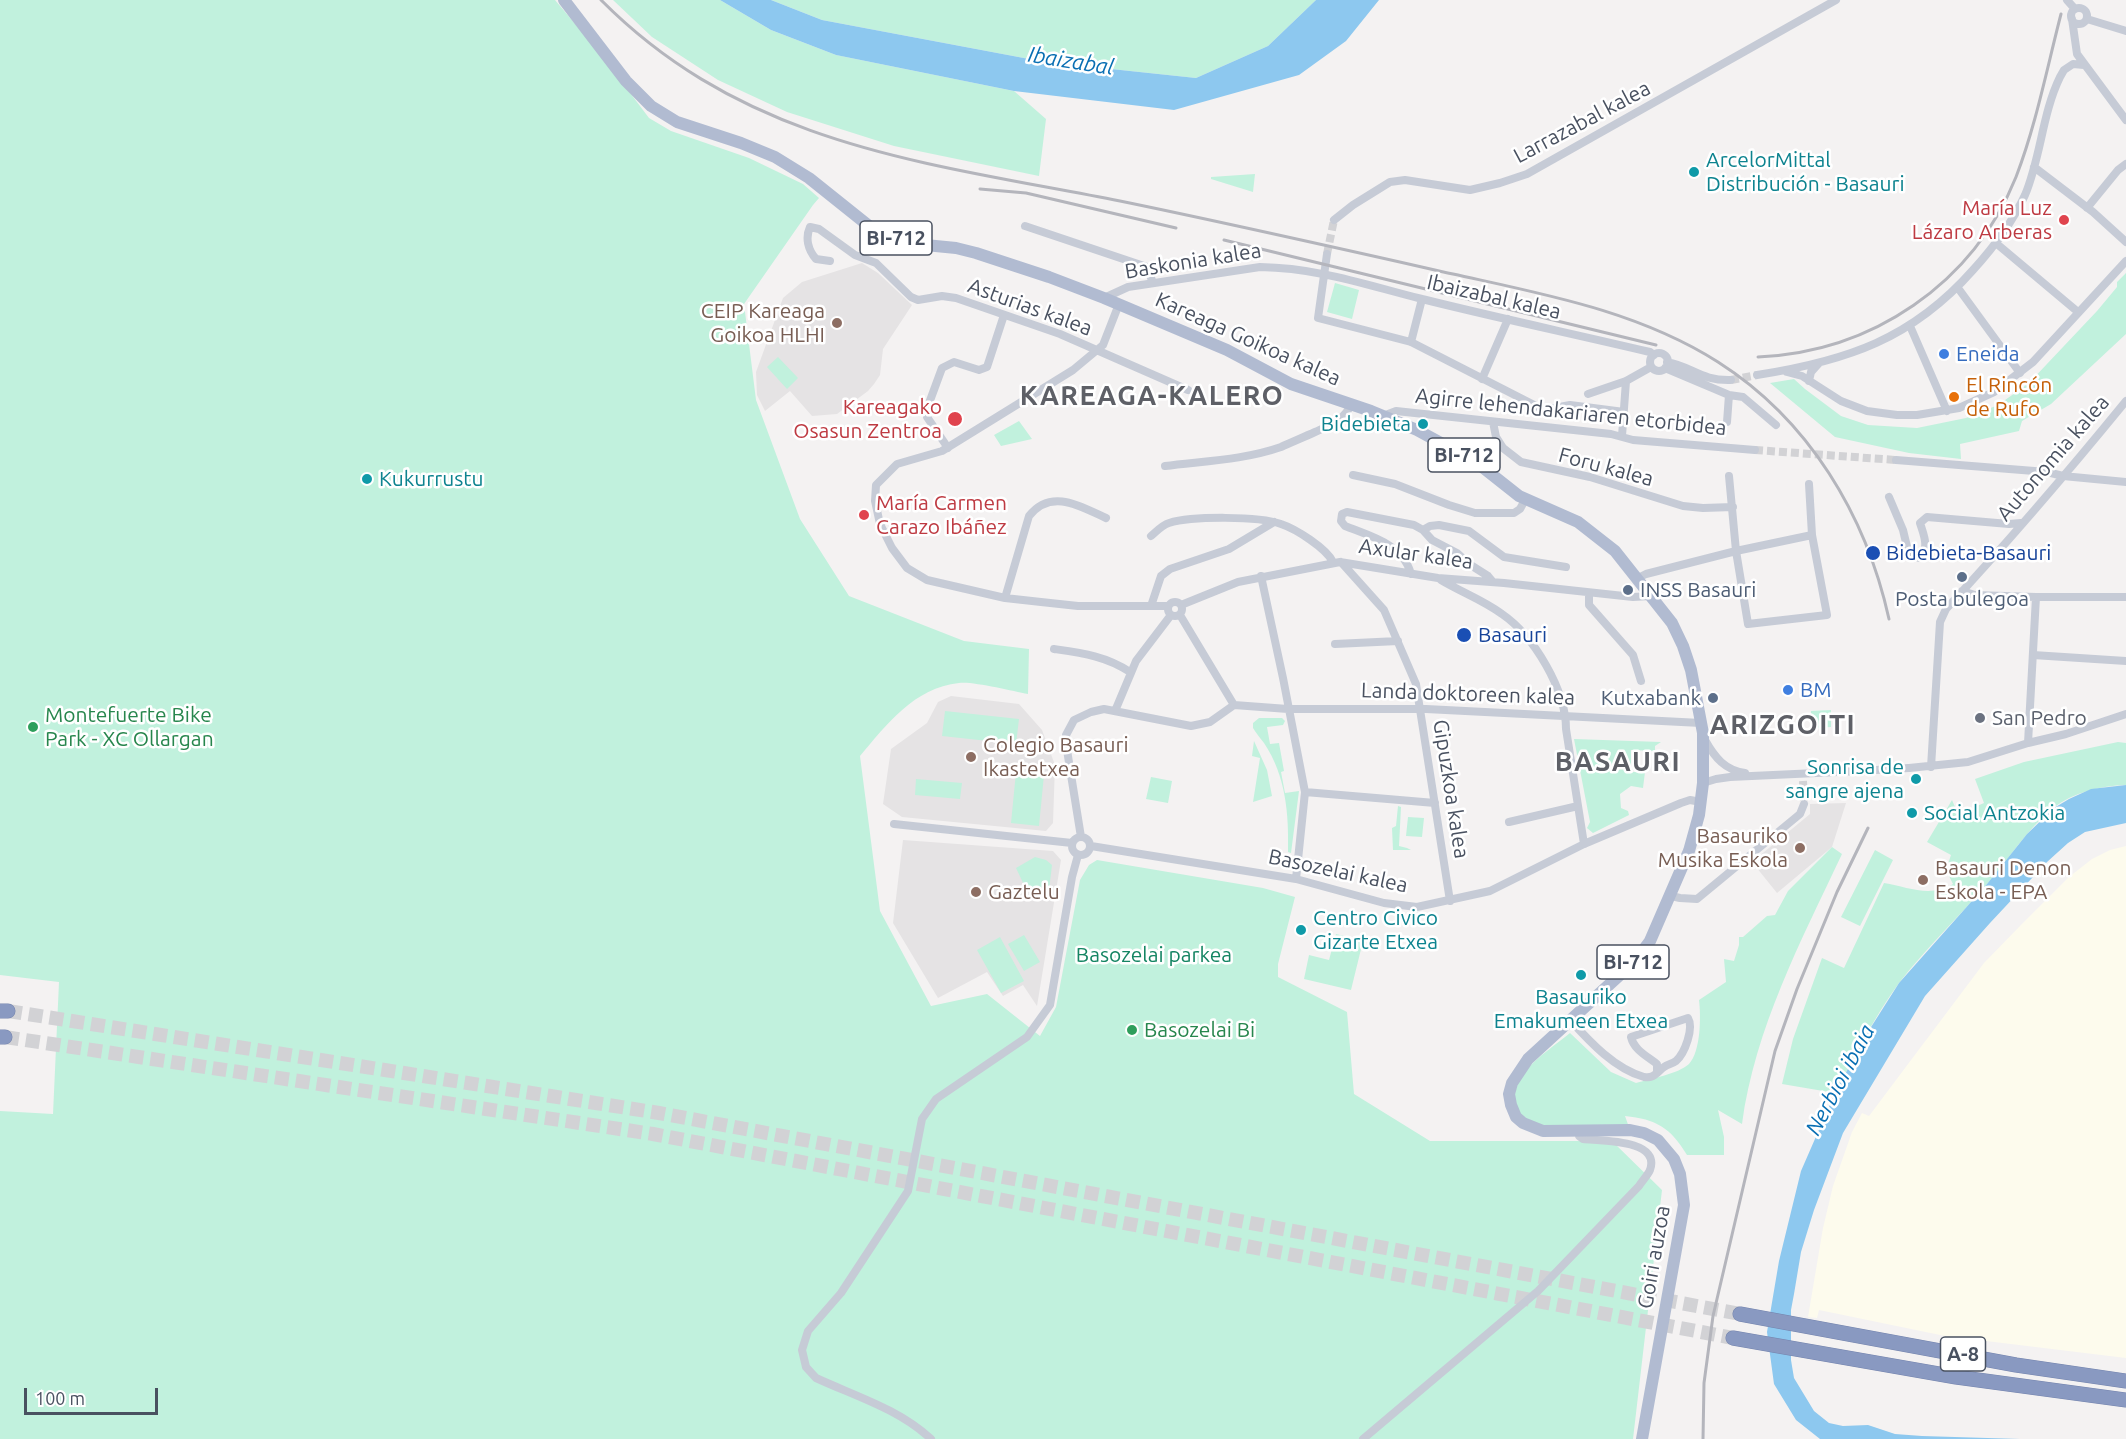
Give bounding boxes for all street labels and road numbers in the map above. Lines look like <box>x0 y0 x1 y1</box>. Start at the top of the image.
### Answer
street label: Larrazabal kalea <box>1509 75 1655 169</box>
road number: BI-712 <box>860 221 932 255</box>
street label: Baskonia kalea <box>1123 238 1263 284</box>
street label: Ibaizabal kalea <box>1425 269 1563 325</box>
street label: Asturias kalea <box>964 273 1096 341</box>
street label: Kareaga Goikoa kalea <box>1151 287 1345 391</box>
street label: Agirre lehendakariaren etorbidea <box>1414 383 1728 441</box>
street label: Autonomia kalea <box>1991 390 2115 526</box>
road number: BI-712 <box>1428 438 1500 472</box>
street label: Foru kalea <box>1556 442 1656 492</box>
street label: Axular kalea <box>1357 534 1475 574</box>
street label: Landa doktoreen kalea <box>1361 678 1575 710</box>
street label: Gipuzkoa kalea <box>1428 718 1474 860</box>
street label: Basozelai kalea <box>1266 844 1410 898</box>
road number: BI-712 <box>1597 945 1669 979</box>
street label: Goiri auzoa <box>1633 1203 1675 1311</box>
road number: A-8 <box>1940 1337 1986 1371</box>

